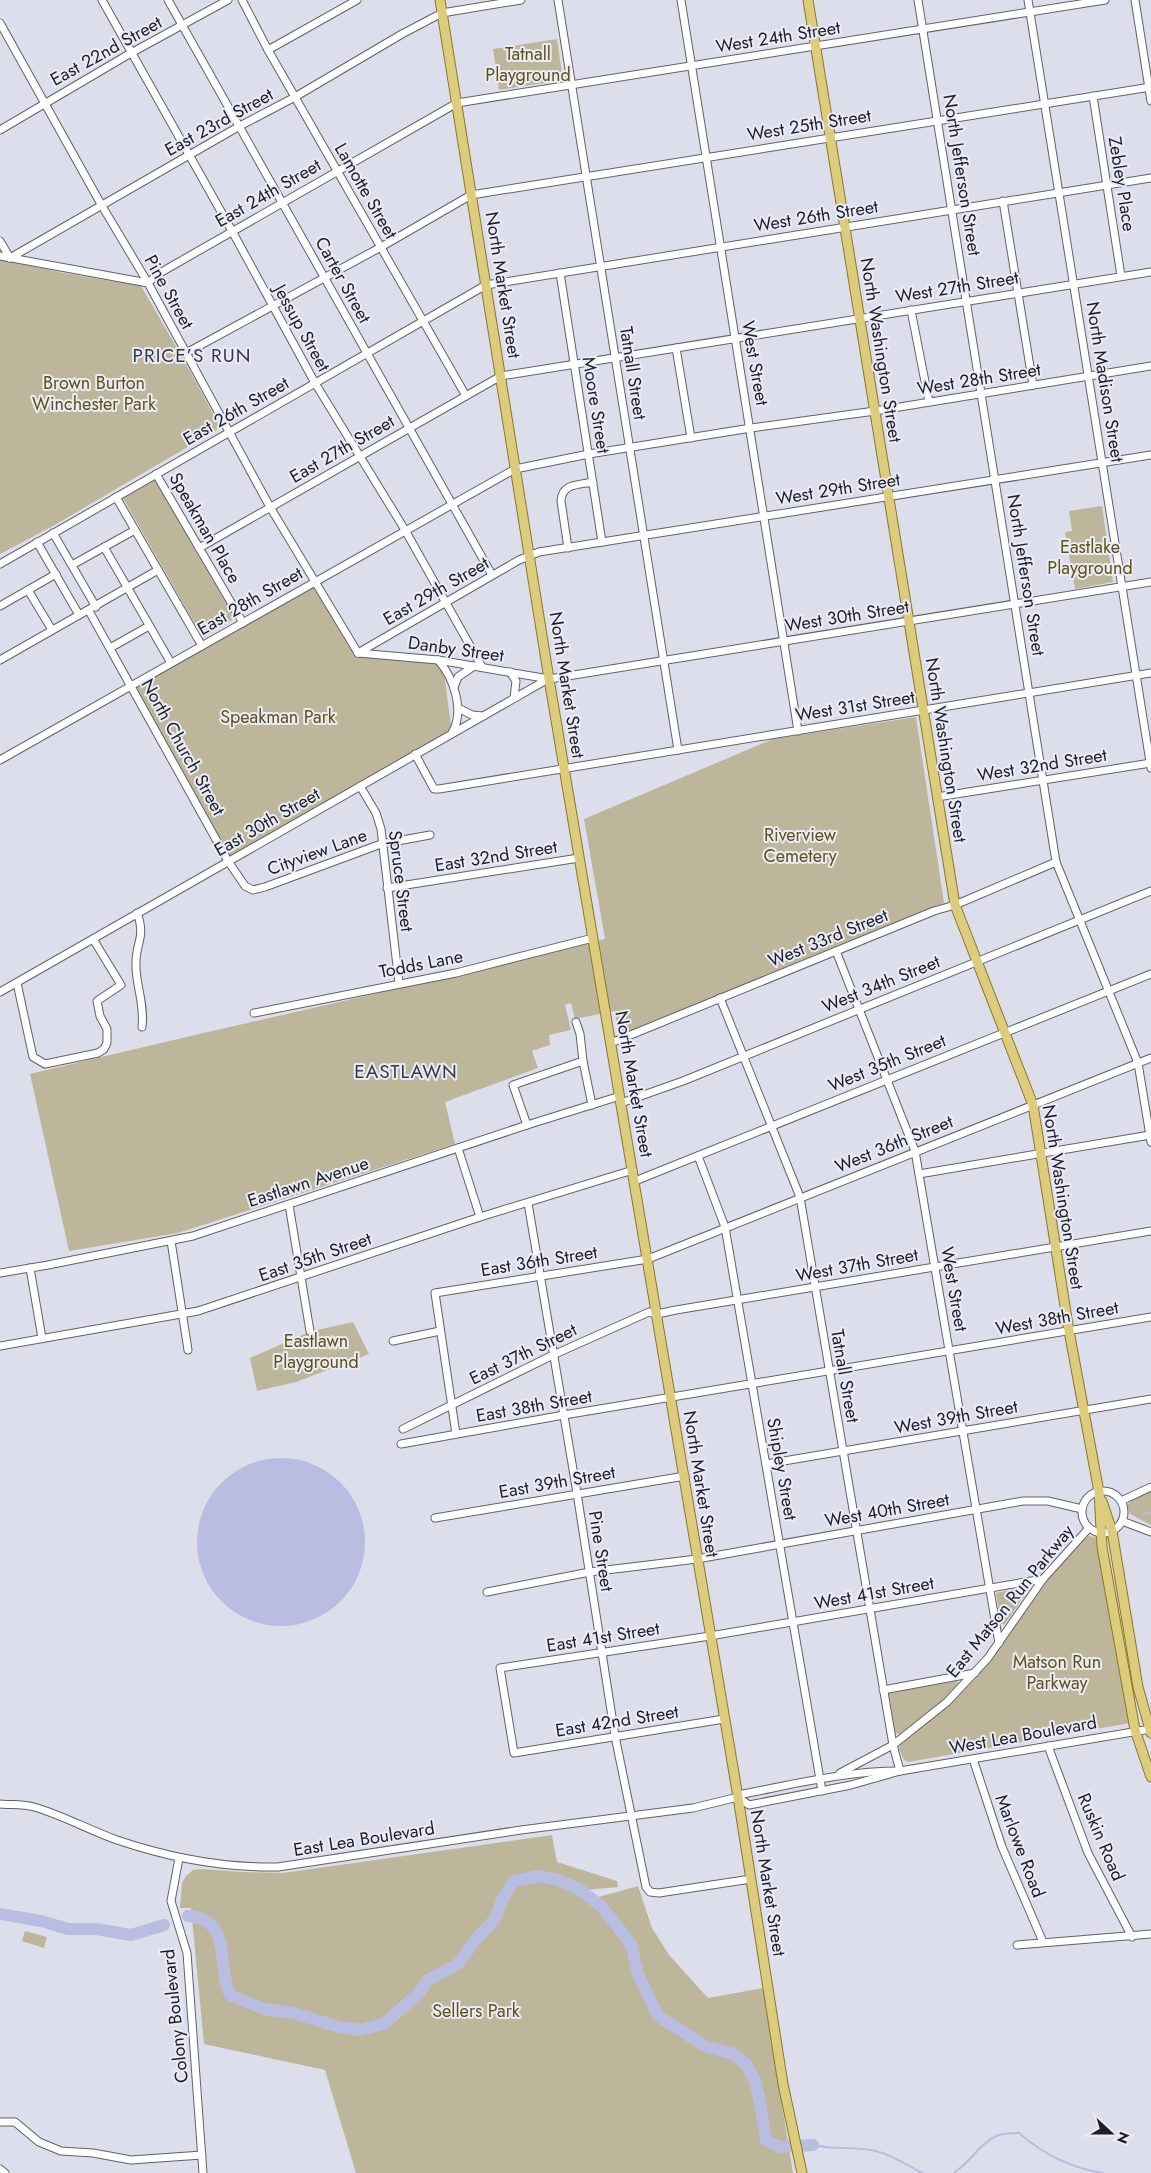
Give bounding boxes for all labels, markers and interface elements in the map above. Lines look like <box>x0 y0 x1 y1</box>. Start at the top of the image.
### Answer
street label: East 22nd Street <box>45 9 167 92</box>
street label: West 24th Street <box>714 14 843 60</box>
park label: Tatnall Playground <box>485 41 571 88</box>
street label: East 23rd Street <box>160 81 279 163</box>
street label: North Jefferson Street <box>936 92 988 258</box>
street label: West 25th Street <box>745 102 873 148</box>
street label: Zebley Place <box>1102 135 1142 233</box>
street label: Lamotte Street <box>328 138 404 244</box>
street label: East 24th Street <box>210 152 326 234</box>
street label: West 26th Street <box>752 193 881 239</box>
street label: North Market Street <box>479 210 528 361</box>
street label: Carter Street <box>309 232 378 329</box>
street label: Pine Street <box>138 250 200 335</box>
street label: North Washington Street <box>854 256 909 445</box>
street label: West 27th Street <box>894 264 1021 310</box>
street label: Jessup Street <box>266 278 337 377</box>
street label: North Madison Street <box>1079 300 1131 465</box>
street label: West Street <box>735 319 775 408</box>
street label: Tatnall Street <box>613 324 653 422</box>
district label: PRICE’S RUN <box>133 342 251 369</box>
street label: Moore Street <box>576 355 617 456</box>
street label: West 28th Street <box>915 356 1043 402</box>
park label: Brown Burton Winchester Park <box>32 370 156 417</box>
street label: East 26th Street <box>178 370 294 452</box>
street label: East 27th Street <box>285 408 400 490</box>
street label: West 29th Street <box>774 466 903 512</box>
street label: Speakman Place <box>163 468 247 588</box>
street label: North Jefferson Street <box>1000 492 1052 658</box>
park label: Eastlake Playground <box>1047 534 1133 581</box>
street label: East 29th Street <box>378 550 494 632</box>
street label: East 28th Street <box>193 560 308 642</box>
street label: West 30th Street <box>783 593 912 639</box>
street label: North Market Street <box>543 610 592 761</box>
street label: Danby Street <box>406 629 506 669</box>
street label: North Washington Street <box>919 656 974 845</box>
street label: North Church Street <box>135 674 232 821</box>
street label: West 31st Street <box>793 684 917 728</box>
park label: Speakman Park <box>220 704 336 730</box>
street label: West 32nd Street <box>975 742 1109 788</box>
street label: East 30th Street <box>209 781 325 863</box>
street label: Cityview Lane <box>263 822 371 882</box>
park label: Riverview Cemetery <box>763 822 837 869</box>
street label: Spruce Street <box>382 829 420 934</box>
street label: East 32nd Street <box>433 833 560 879</box>
street label: West 33rd Street <box>764 902 892 974</box>
street label: Todds Lane <box>377 943 465 985</box>
street label: West 34th Street <box>818 948 944 1019</box>
street label: North Market Street <box>608 1009 660 1160</box>
street label: West 35th Street <box>824 1027 950 1098</box>
district label: EASTLAWN <box>354 1058 458 1085</box>
street label: North Washington Street <box>1036 1103 1091 1292</box>
street label: West 36th Street <box>831 1108 957 1179</box>
street label: Eastlawn Avenue <box>244 1150 372 1214</box>
street label: East 35th Street <box>255 1225 375 1288</box>
street label: East 36th Street <box>479 1239 600 1283</box>
street label: West 37th Street <box>794 1241 921 1289</box>
street label: West Street <box>934 1245 974 1334</box>
street label: West 38th Street <box>993 1294 1121 1342</box>
street label: East 37th Street <box>465 1316 582 1391</box>
street label: Tatnall Street <box>824 1327 866 1425</box>
park label: Eastlawn Playground <box>273 1328 359 1375</box>
street label: East 38th Street <box>474 1383 595 1429</box>
street label: West 39th Street <box>892 1393 1020 1441</box>
street label: North Market Street <box>677 1409 726 1560</box>
street label: Shipley Street <box>760 1416 804 1523</box>
street label: East 39th Street <box>497 1459 618 1505</box>
street label: West 40th Street <box>823 1486 952 1534</box>
street label: Pine Street <box>582 1509 620 1594</box>
street label: East Matson Run Parkway <box>942 1520 1078 1682</box>
street label: West 41st Street <box>812 1570 937 1616</box>
street label: East 41st Street <box>545 1615 662 1659</box>
park label: Matson Run Parkway <box>1013 1651 1101 1694</box>
street label: East 42nd Street <box>554 1698 681 1744</box>
street label: West Lea Boulevard <box>947 1709 1099 1761</box>
street label: Ruskin Road <box>1071 1789 1131 1885</box>
street label: Marlowe Road <box>988 1791 1052 1901</box>
street label: North Market Street <box>744 1808 793 1959</box>
street label: East Lea Boulevard <box>292 1815 436 1863</box>
street label: Colony Boulevard <box>155 1948 195 2084</box>
park label: Sellers Park <box>432 1998 520 2024</box>
north arrow <box>1086 2108 1136 2158</box>
text: N <box>1112 2129 1134 2146</box>

